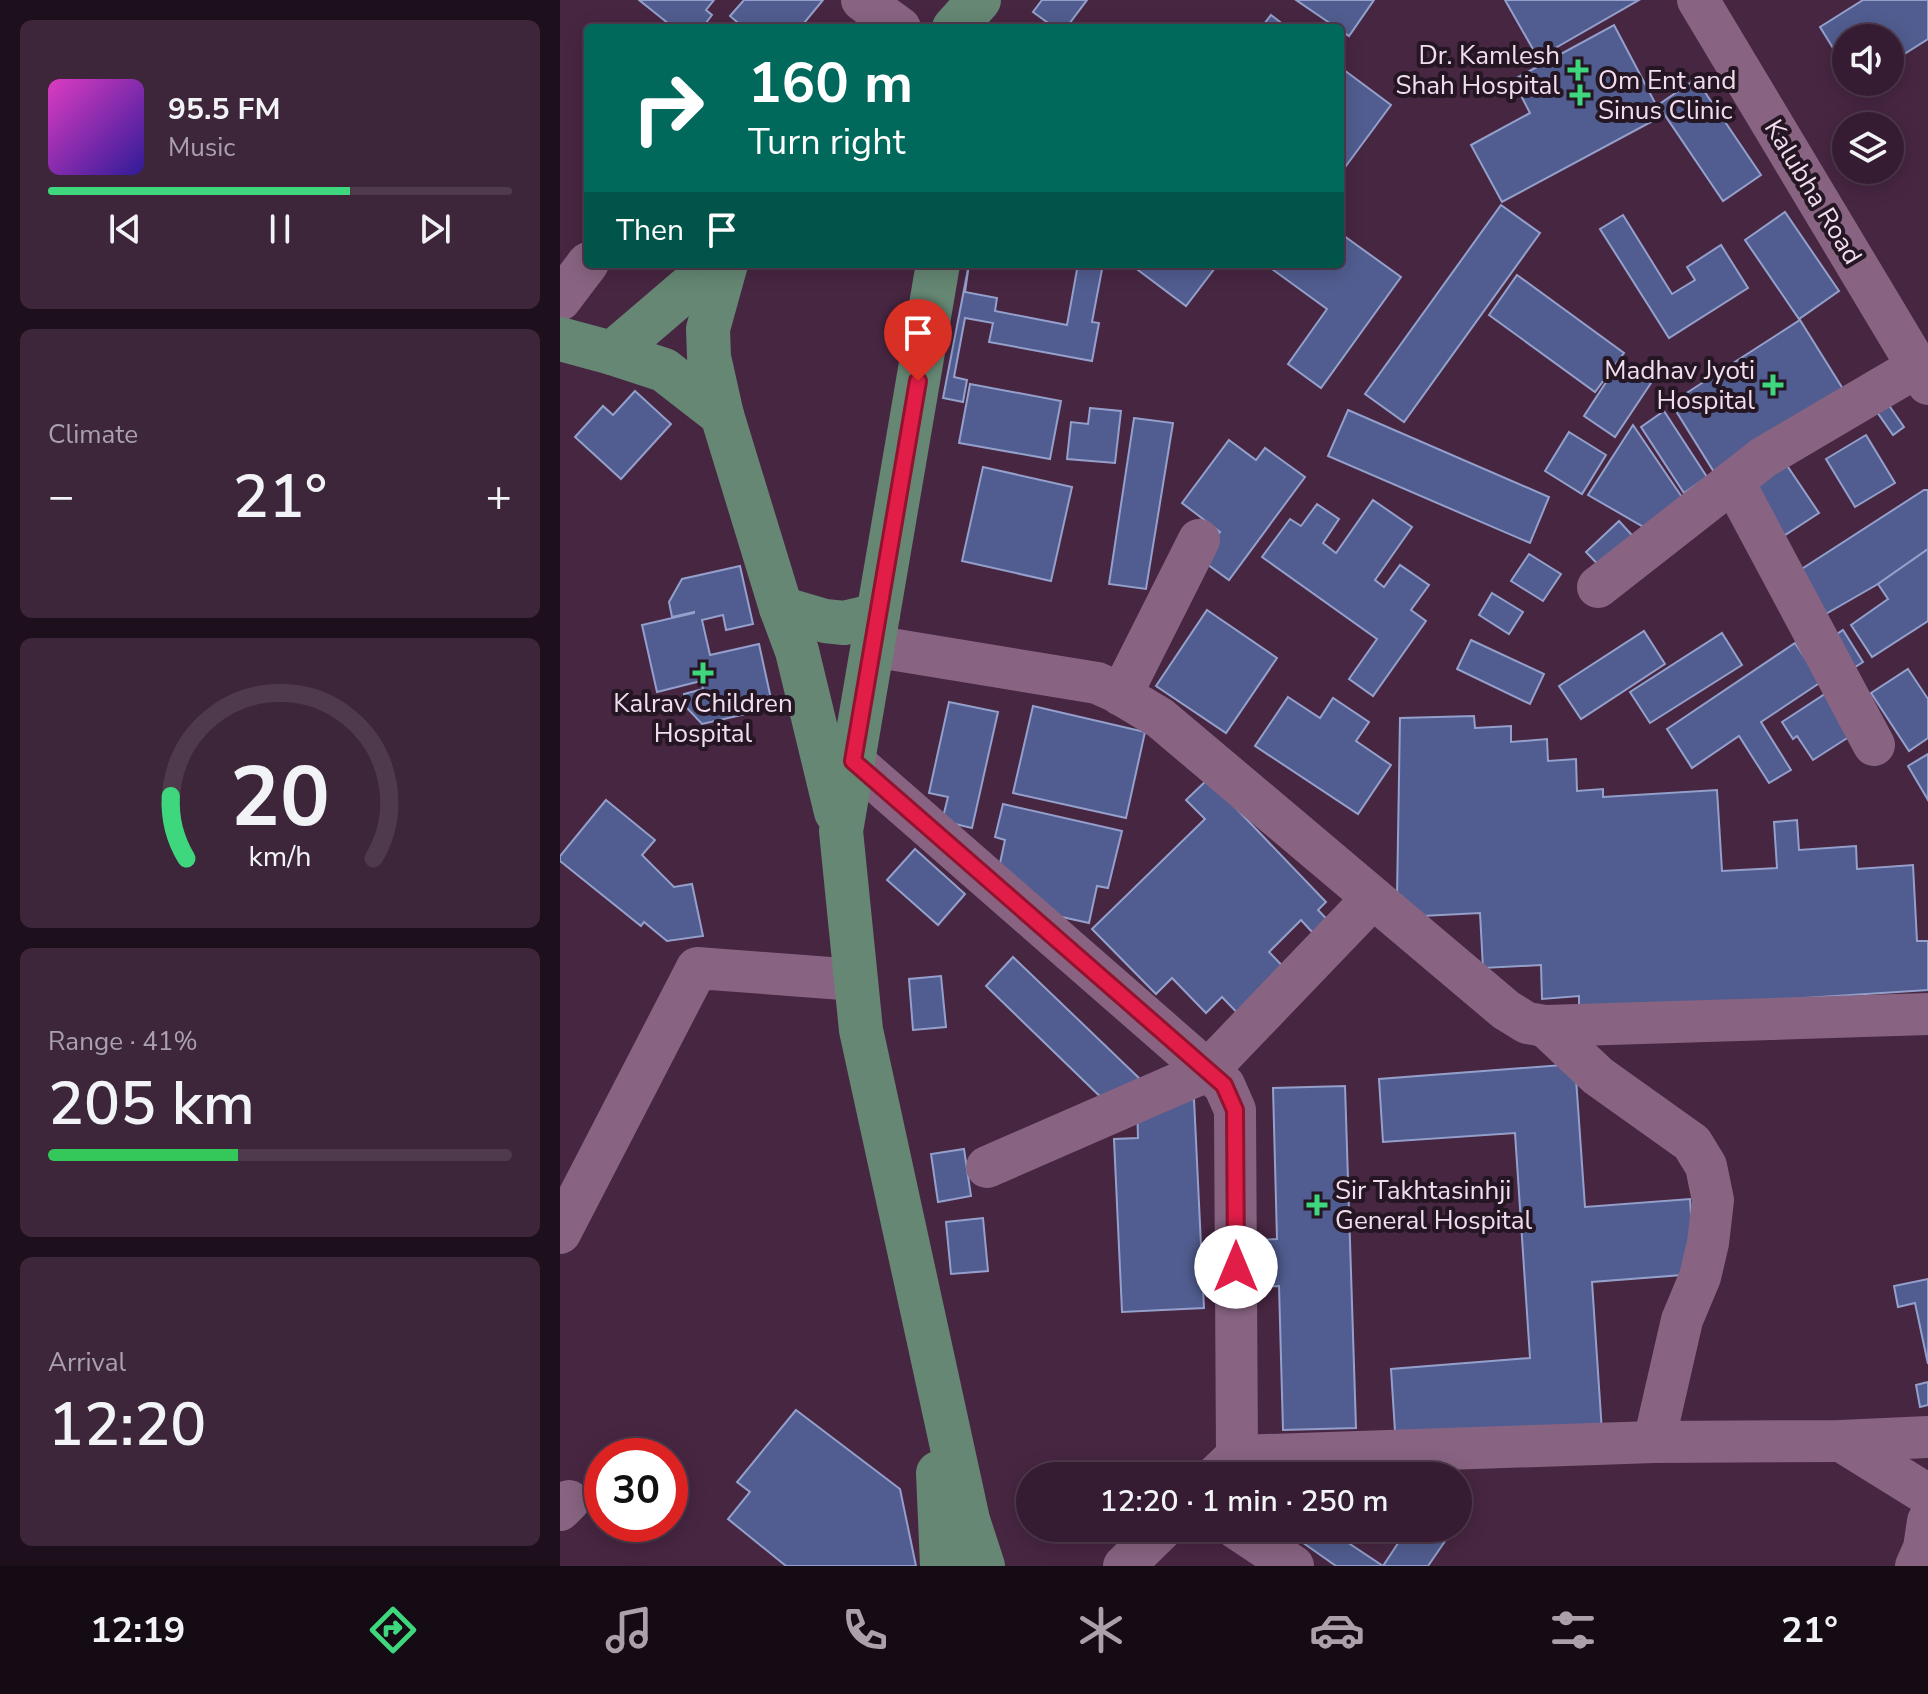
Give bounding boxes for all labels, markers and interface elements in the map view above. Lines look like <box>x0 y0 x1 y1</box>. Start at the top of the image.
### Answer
map controls <box>1832 24 1904 184</box>
button: sound <box>1832 24 1904 96</box>
place label: Dr. Kamlesh Shah Hospital <box>1395 38 1560 103</box>
text: 160 m <box>748 45 913 122</box>
icon: right <box>616 56 720 160</box>
marker: Dr. Kamlesh Shah Hospital <box>1567 59 1589 81</box>
place label: Om Ent and Sinus Clinic <box>1598 63 1736 128</box>
marker: Om Ent and Sinus Clinic <box>1569 84 1591 106</box>
text: 95.5 FM <box>168 89 280 130</box>
button: layers <box>1832 112 1904 184</box>
street label: Kalubha Road <box>1756 113 1870 271</box>
text: Turn right <box>748 118 905 167</box>
text: Music <box>168 130 235 165</box>
icon: previous <box>103 207 147 251</box>
icon: pause <box>258 207 302 251</box>
icon: next <box>413 207 457 251</box>
icon: arrive <box>700 208 744 252</box>
text: Then <box>616 210 684 251</box>
pin <box>884 299 952 381</box>
icon: arrive <box>896 311 940 355</box>
place label: Madhav Jyoti Hospital <box>1604 353 1755 418</box>
marker: Madhav Jyoti Hospital <box>1762 374 1784 396</box>
text: Climate <box>48 417 138 452</box>
text: 21° <box>233 456 327 538</box>
text: − <box>48 467 74 527</box>
text: + <box>486 467 512 527</box>
marker: Kalrav Children Hospital <box>692 662 714 684</box>
place label: Kalrav Children Hospital <box>613 686 793 751</box>
text: 20 <box>230 741 330 854</box>
text: km/h <box>249 837 311 876</box>
text: Range · 41% <box>48 1024 198 1059</box>
text: 205 km <box>48 1063 255 1145</box>
place label: Sir Takhtasinhji General Hospital <box>1335 1173 1532 1238</box>
marker: Sir Takhtasinhji General Hospital <box>1306 1194 1328 1216</box>
position arrow <box>1194 1225 1278 1309</box>
text: Arrival <box>48 1345 126 1380</box>
text: 12:20 <box>48 1384 206 1466</box>
speed limit sign: 30 <box>584 1438 688 1542</box>
text: 12:20 · 1 min · 250 m <box>1099 1481 1389 1522</box>
icon: directions <box>365 1602 421 1658</box>
icon: music <box>601 1602 657 1658</box>
icon: phone <box>837 1602 893 1658</box>
icon: climate <box>1073 1602 1129 1658</box>
icon: car <box>1309 1602 1365 1658</box>
icon: filters <box>1545 1602 1601 1658</box>
text: 12:19 <box>90 1606 185 1655</box>
text: 21° <box>1781 1606 1838 1655</box>

